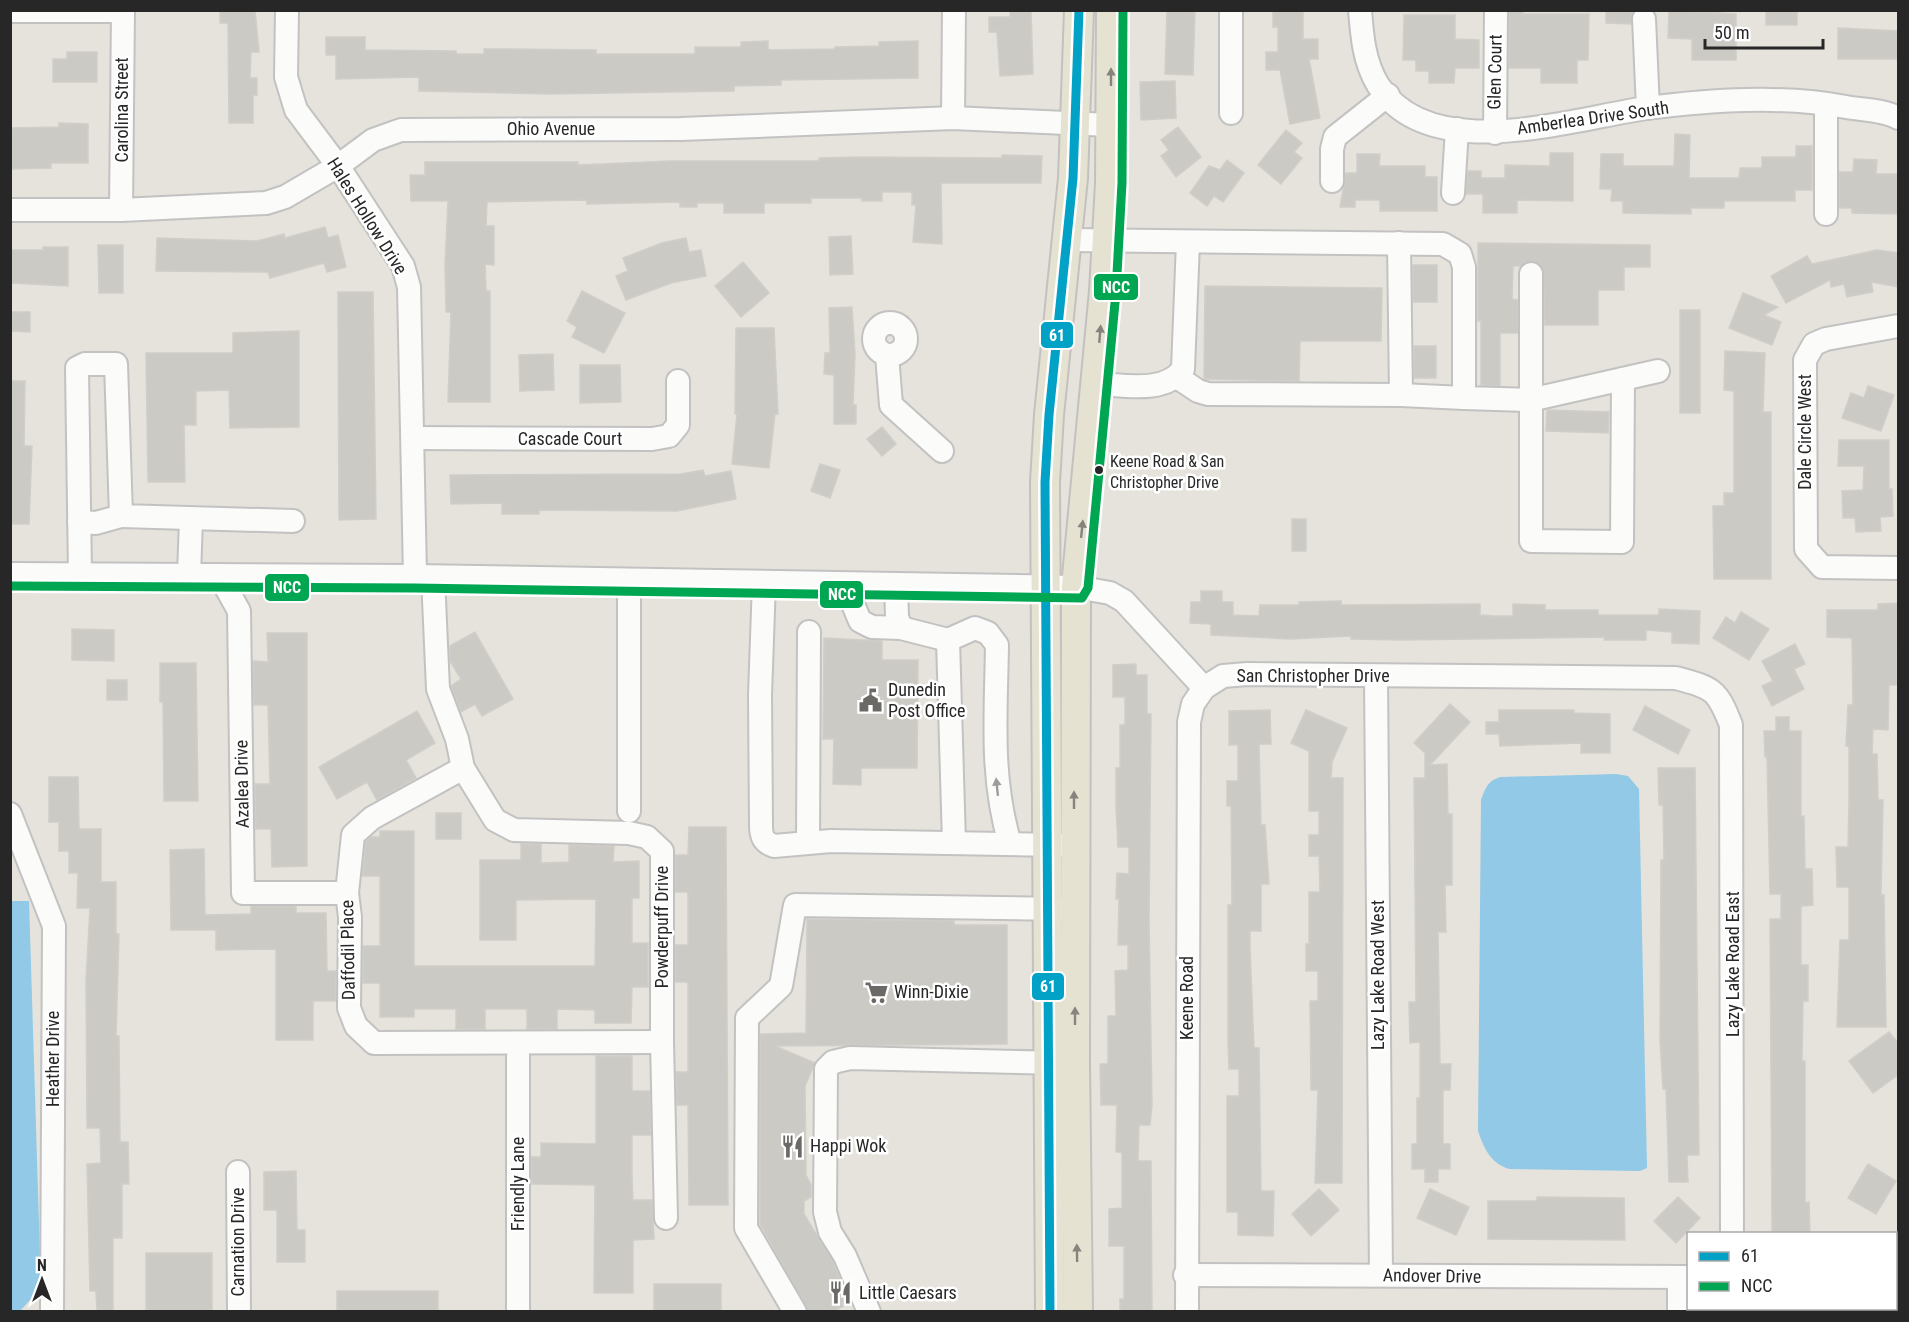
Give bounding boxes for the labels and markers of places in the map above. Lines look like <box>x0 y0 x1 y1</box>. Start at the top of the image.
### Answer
place label: Keene Road & San Christopher Drive <box>1110 452 1224 492</box>
marker: Keene Road & San Christopher Drive <box>1093 464 1105 476</box>
place label: Dunedin Post Office <box>888 679 966 721</box>
public building icon: Dunedin Post Office <box>857 687 883 713</box>
supermarket icon: Winn-Dixie <box>863 979 889 1005</box>
place label: Winn-Dixie <box>894 981 969 1002</box>
restaurant icon: Happi Wok <box>779 1133 805 1159</box>
place label: Happi Wok <box>810 1135 886 1156</box>
restaurant icon: Little Caesars <box>828 1280 854 1306</box>
place label: Little Caesars <box>859 1282 957 1303</box>

